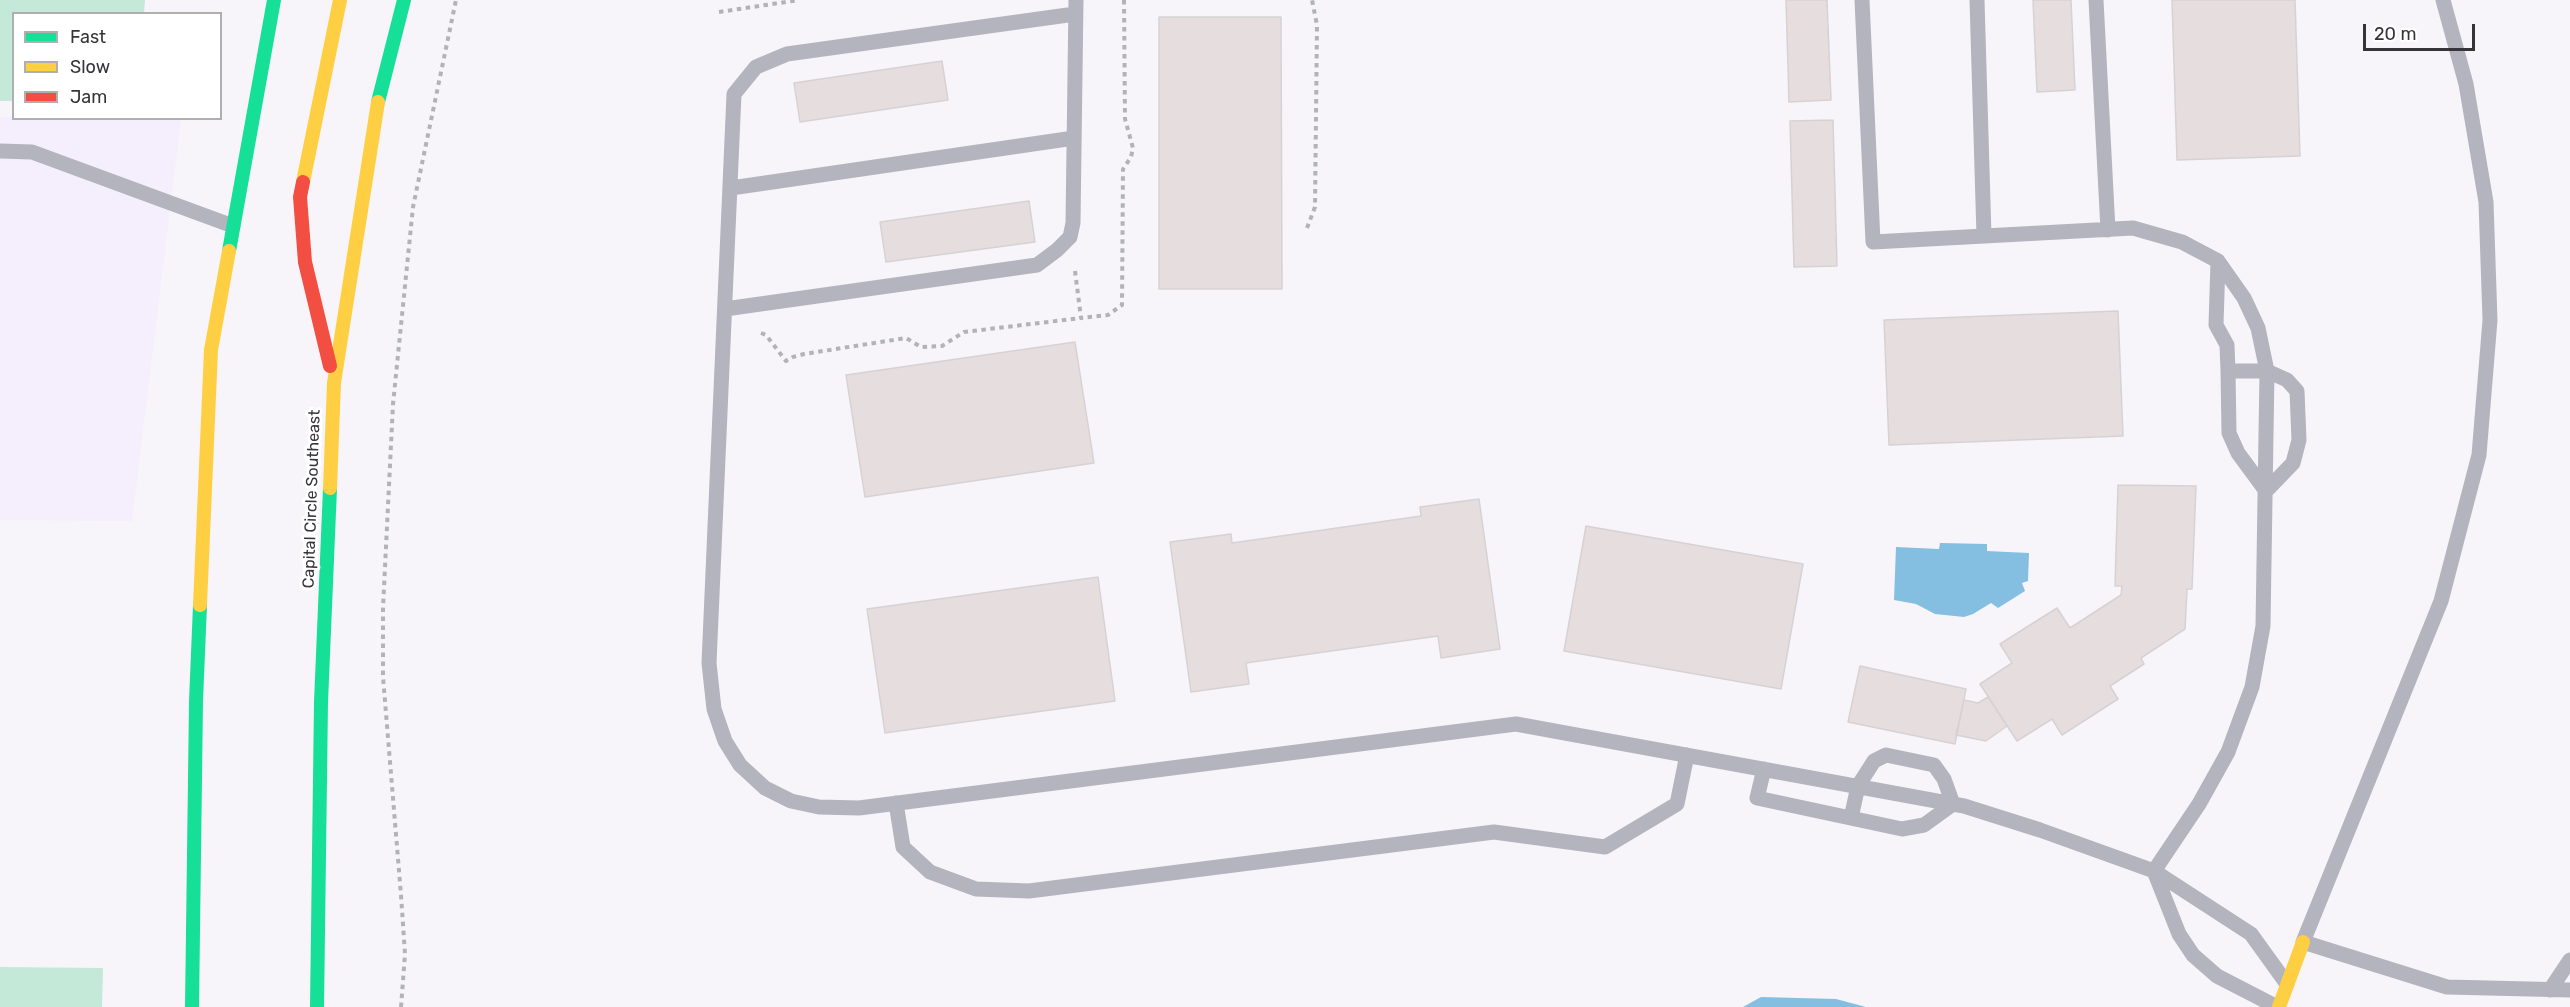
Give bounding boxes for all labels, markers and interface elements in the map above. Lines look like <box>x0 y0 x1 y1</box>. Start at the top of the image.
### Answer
legend <box>12 12 222 120</box>
scale bar <box>2366 12 2478 50</box>
text: 20 m <box>2374 23 2416 45</box>
text: Fast <box>70 26 106 48</box>
text: Slow <box>70 56 110 78</box>
text: Jam <box>70 86 107 108</box>
street label: Capital Circle Southeast <box>299 409 325 589</box>

